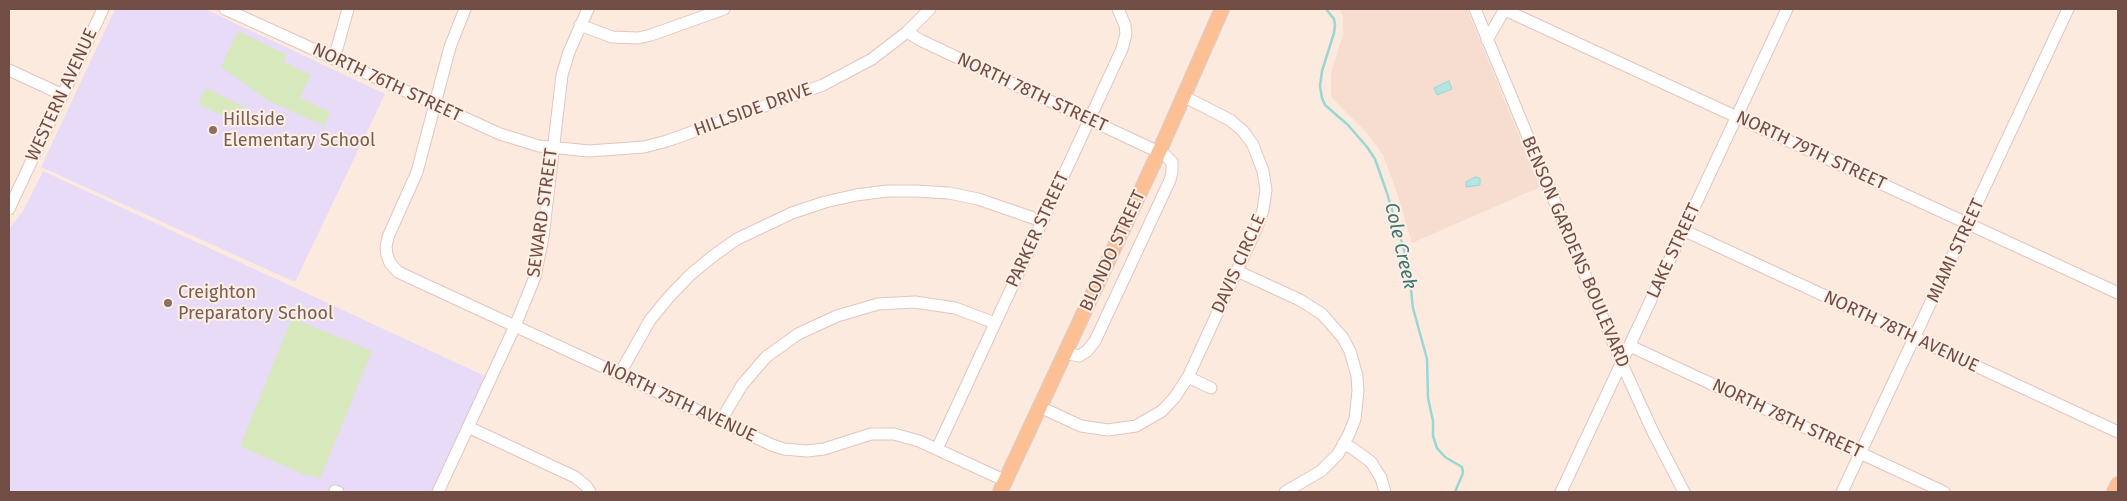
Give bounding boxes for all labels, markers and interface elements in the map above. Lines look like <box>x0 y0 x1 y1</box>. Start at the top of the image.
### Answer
street label: WESTERN AVENUE <box>22 25 102 165</box>
street label: NORTH 76TH STREET <box>309 39 465 127</box>
street label: NORTH 78TH STREET <box>953 49 1111 137</box>
street label: HILLSIDE DRIVE <box>691 79 815 141</box>
street label: NORTH 79TH STREET <box>1733 107 1889 195</box>
place label: Hillside Elementary School <box>223 109 375 152</box>
marker: Hillside Elementary School <box>207 124 219 136</box>
street label: BENSON GARDENS BOULEVARD <box>1516 133 1634 371</box>
street label: SEWARD STREET <box>523 147 563 279</box>
street label: PARKER STREET <box>1002 169 1074 291</box>
street label: BLONDO STREET <box>1076 187 1150 315</box>
street label: MIAMI STREET <box>1923 196 1989 306</box>
street label: LAKE STREET <box>1643 200 1705 302</box>
water label: Cole Creek <box>1379 201 1421 291</box>
street label: DAVIS CIRCLE <box>1208 211 1270 317</box>
place label: Creighton Preparatory School <box>178 282 333 324</box>
street label: NORTH 78TH AVENUE <box>1820 287 1982 377</box>
marker: Creighton Preparatory School <box>162 297 174 309</box>
street label: NORTH 75TH AVENUE <box>599 357 759 447</box>
street label: NORTH 78TH STREET <box>1708 375 1866 463</box>

